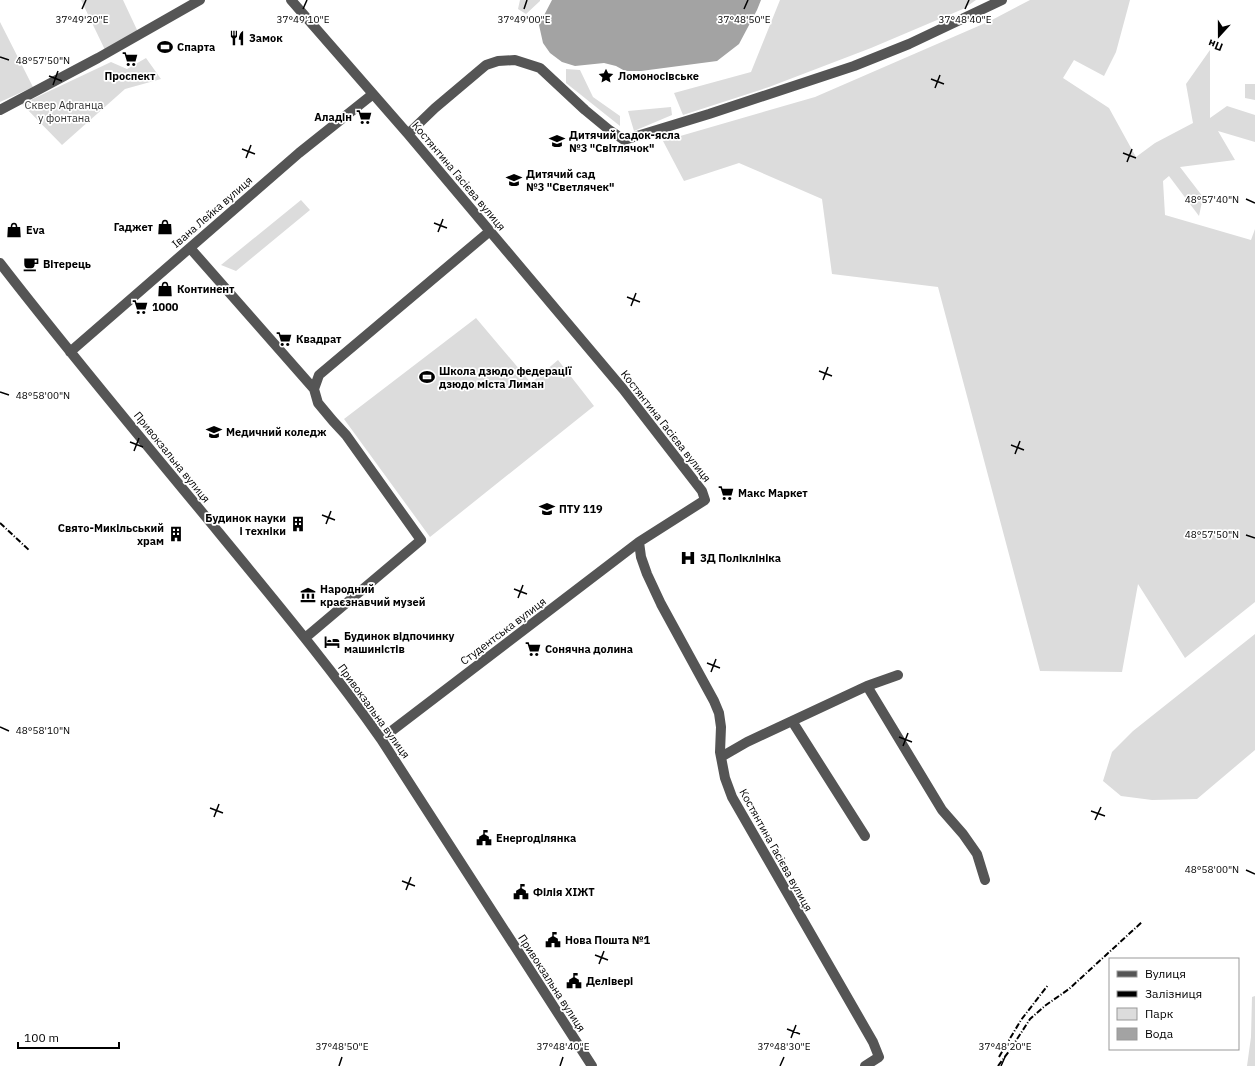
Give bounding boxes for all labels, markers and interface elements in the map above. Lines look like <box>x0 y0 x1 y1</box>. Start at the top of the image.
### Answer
text: 37°49'20"E <box>55 13 109 26</box>
text: 37°49'10"E <box>276 13 330 26</box>
text: 37°49'00"E <box>497 13 551 26</box>
text: 37°48'50"E <box>717 13 771 26</box>
text: 37°48'40"E <box>938 13 992 26</box>
north arrow <box>1199 16 1239 56</box>
restaurant icon: Замок <box>228 29 246 47</box>
place label: Замок <box>249 31 283 45</box>
text: Пн <box>1206 36 1225 54</box>
sports icon: Спарта <box>156 38 174 56</box>
place label: Спарта <box>177 40 215 54</box>
supermarket icon: Проспект <box>121 50 139 68</box>
text: 48°57'50"N <box>16 54 70 67</box>
place icon: Ломоносівське <box>597 67 615 85</box>
place label: Проспект <box>104 69 156 83</box>
place label: Ломоносівське <box>618 69 699 83</box>
park label: Сквер Афганца у фонтана <box>25 98 104 125</box>
supermarket icon: Аладін <box>355 108 373 126</box>
place label: Аладін <box>314 110 352 124</box>
street label: Костянтина Гасієва вулиця <box>409 119 509 233</box>
place label: Дитячий садок-ясла №3 "Світлячок" <box>569 128 680 155</box>
school or university icon: Дитячий садок-ясла №3 "Світлячок" <box>548 132 566 150</box>
place label: Дитячий сад №3 "Светлячек" <box>526 167 615 194</box>
school or university icon: Дитячий сад №3 "Светлячек" <box>505 171 523 189</box>
street label: Івана Лейка вулиця <box>169 173 255 251</box>
text: 48°57'40"N <box>1185 193 1239 206</box>
shop icon: Гаджет <box>156 218 174 236</box>
place label: Гаджет <box>114 220 154 234</box>
shop icon: Eva <box>5 221 23 239</box>
place label: Eva <box>26 223 45 237</box>
cafe icon: Вітерець <box>22 255 40 273</box>
place label: Вітерець <box>43 257 91 271</box>
shop icon: Континент <box>156 280 174 298</box>
place label: Континент <box>177 282 235 296</box>
supermarket icon: 1000 <box>131 298 149 316</box>
place label: 1000 <box>152 300 179 314</box>
supermarket icon: Квадрат <box>275 330 293 348</box>
place label: Квадрат <box>296 332 342 346</box>
place label: Школа дзюдо федерації дзюдо міста Лиман <box>439 364 572 391</box>
street label: Костянтина Гасієва вулиця <box>618 367 714 485</box>
sports icon: Школа дзюдо федерації дзюдо міста Лиман <box>418 368 436 386</box>
text: 48°58'00"N <box>16 389 70 402</box>
street label: Привокзальна вулиця <box>131 408 213 506</box>
school or university icon: Медичний коледж <box>205 423 223 441</box>
place label: Медичний коледж <box>226 425 327 439</box>
supermarket icon: Макс Маркет <box>717 484 735 502</box>
place label: Макс Маркет <box>738 486 808 500</box>
school or university icon: ПТУ 119 <box>538 500 556 518</box>
place label: ПТУ 119 <box>559 502 603 516</box>
place label: Будинок науки і техніки <box>205 511 286 538</box>
building icon: Будинок науки і техніки <box>289 515 307 533</box>
place label: Свято-Микільський храм <box>58 521 164 548</box>
building icon: Свято-Микільський храм <box>167 525 185 543</box>
text: 48°57'50"N <box>1185 528 1239 541</box>
hospital icon: ЗД Поліклініка <box>679 549 697 567</box>
place label: ЗД Поліклініка <box>700 551 781 565</box>
place label: Народний краєзнавчий музей <box>320 582 425 609</box>
museum icon: Народний краєзнавчий музей <box>299 586 317 604</box>
street label: Студентська вулиця <box>457 594 549 668</box>
place label: Будинок відпочинку машиністів <box>344 629 455 656</box>
hotel icon: Будинок відпочинку машиністів <box>323 633 341 651</box>
supermarket icon: Сонячна долина <box>524 640 542 658</box>
place label: Сонячна долина <box>545 642 633 656</box>
street label: Привокзальна вулиця <box>335 661 413 761</box>
text: 48°58'10"N <box>16 724 70 737</box>
street label: Костянтина Гасієва вулиця <box>736 786 816 914</box>
public building icon: Енергоділянка <box>475 829 493 847</box>
place label: Енергоділянка <box>496 831 576 845</box>
text: 48°58'00"N <box>1185 863 1239 876</box>
public building icon: Філія ХІЖТ <box>512 883 530 901</box>
place label: Філія ХІЖТ <box>533 885 595 899</box>
public building icon: Нова Пошта №1 <box>544 931 562 949</box>
street label: Привокзальна вулиця <box>515 932 589 1034</box>
place label: Нова Пошта №1 <box>565 933 651 947</box>
legend <box>1109 958 1239 1050</box>
text: Вулиця <box>1145 966 1186 981</box>
public building icon: Делівері <box>565 972 583 990</box>
place label: Делівері <box>586 974 633 988</box>
text: Залізниця <box>1145 986 1202 1001</box>
text: Парк <box>1145 1006 1174 1021</box>
scale bar <box>18 1024 119 1050</box>
text: Вода <box>1145 1026 1174 1041</box>
text: 100 m <box>24 1030 59 1045</box>
text: 37°48'50"E <box>315 1040 369 1053</box>
text: 37°48'40"E <box>536 1040 590 1053</box>
text: 37°48'30"E <box>757 1040 811 1053</box>
text: 37°48'20"E <box>978 1040 1032 1053</box>

